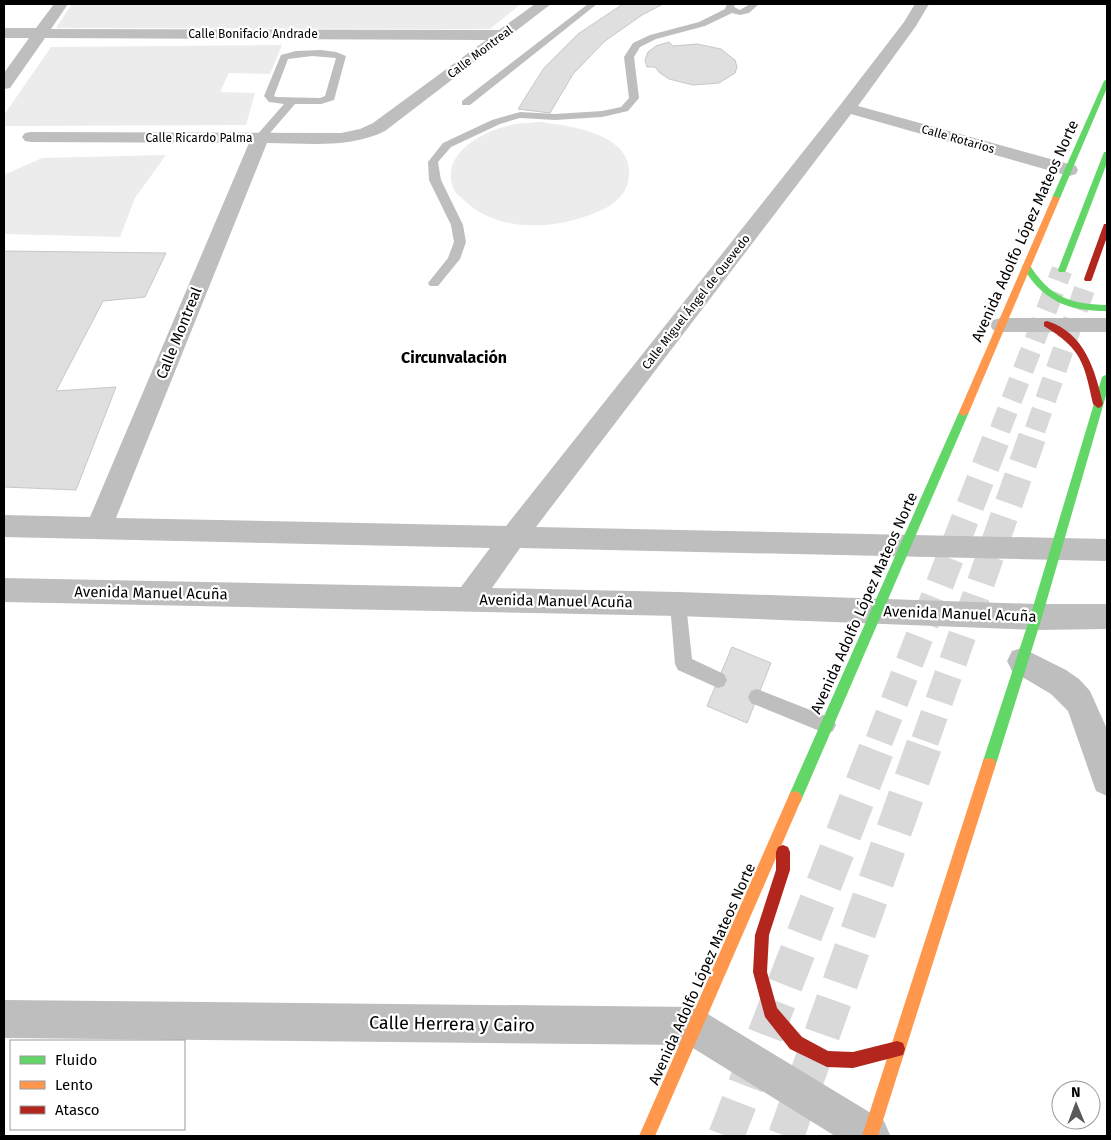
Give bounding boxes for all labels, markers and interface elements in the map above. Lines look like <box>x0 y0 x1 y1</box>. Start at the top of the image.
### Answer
street label: Calle Montreal <box>445 23 516 81</box>
street label: Calle Bonifacio Andrade <box>188 27 318 41</box>
street label: Avenida Adolfo López Mateos Norte <box>968 117 1082 345</box>
street label: Calle Rotarios <box>920 122 996 156</box>
street label: Calle Ricardo Palma <box>145 131 253 145</box>
street label: Calle Miguel Ángel de Quevedo <box>638 231 753 372</box>
street label: Calle Montreal <box>152 284 206 382</box>
district label: Circunvalación <box>401 348 507 367</box>
street label: Avenida Adolfo López Mateos Norte <box>807 489 921 717</box>
street label: Avenida Manuel Acuña <box>74 583 228 603</box>
street label: Avenida Manuel Acuña <box>479 591 633 611</box>
street label: Avenida Manuel Acuña <box>883 602 1037 626</box>
street label: Avenida Adolfo López Mateos Norte <box>645 860 759 1088</box>
street label: Calle Herrera y Cairo <box>369 1012 535 1036</box>
legend <box>10 1040 185 1130</box>
text: Fluido <box>55 1051 97 1069</box>
text: Lento <box>55 1076 93 1094</box>
north arrow <box>1051 1080 1101 1130</box>
text: N <box>1071 1084 1081 1101</box>
text: Atasco <box>55 1101 100 1119</box>

